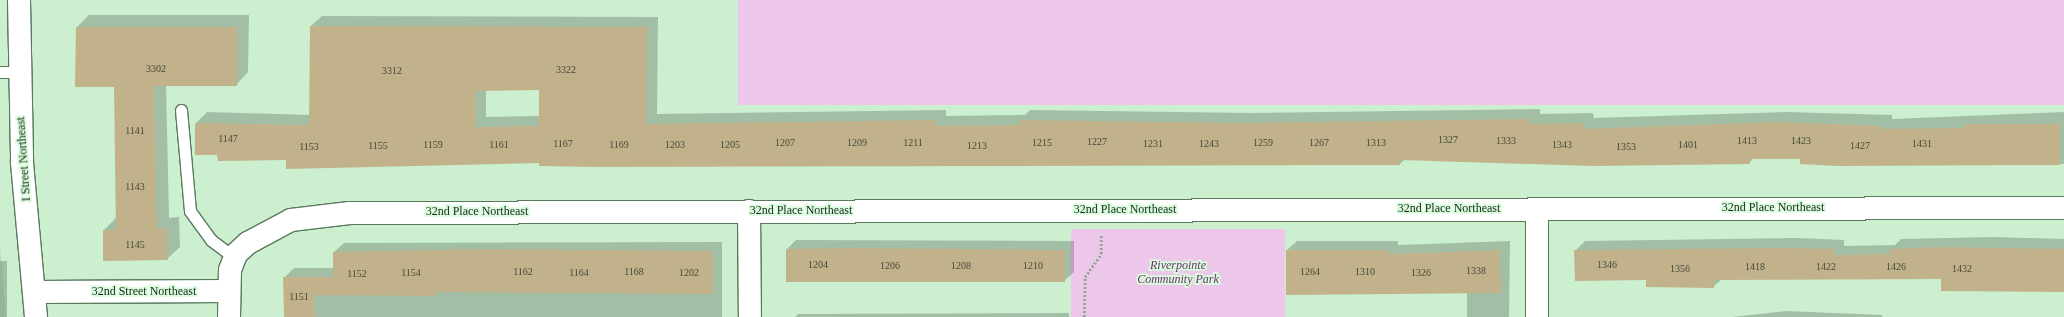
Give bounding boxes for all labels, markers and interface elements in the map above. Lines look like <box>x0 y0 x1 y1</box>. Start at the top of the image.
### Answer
house number: 3302 <box>146 63 166 75</box>
house number: 3322 <box>556 64 576 76</box>
house number: 3312 <box>382 65 402 77</box>
street label: I Street Northeast <box>14 116 34 202</box>
house number: 1141 <box>125 125 145 137</box>
house number: 1147 <box>218 133 238 145</box>
house number: 1327 <box>1438 134 1458 146</box>
house number: 1333 <box>1496 135 1516 147</box>
house number: 1413 <box>1737 135 1757 147</box>
house number: 1423 <box>1791 135 1811 147</box>
house number: 1227 <box>1087 136 1107 148</box>
house number: 1207 <box>775 137 795 149</box>
house number: 1209 <box>847 137 867 149</box>
house number: 1211 <box>903 137 923 149</box>
house number: 1215 <box>1032 137 1052 149</box>
house number: 1259 <box>1253 137 1273 149</box>
house number: 1267 <box>1309 137 1329 149</box>
house number: 1313 <box>1366 137 1386 149</box>
house number: 1167 <box>553 138 573 150</box>
house number: 1231 <box>1143 138 1163 150</box>
house number: 1243 <box>1199 138 1219 150</box>
house number: 1431 <box>1912 138 1932 150</box>
house number: 1159 <box>423 139 443 151</box>
house number: 1161 <box>489 139 509 151</box>
house number: 1169 <box>609 139 629 151</box>
house number: 1203 <box>665 139 685 151</box>
house number: 1205 <box>720 139 740 151</box>
house number: 1343 <box>1552 139 1572 151</box>
house number: 1401 <box>1678 139 1698 151</box>
house number: 1155 <box>368 140 388 152</box>
house number: 1213 <box>967 140 987 152</box>
house number: 1427 <box>1850 140 1870 152</box>
house number: 1153 <box>299 141 319 153</box>
house number: 1353 <box>1616 141 1636 153</box>
house number: 1143 <box>125 181 145 193</box>
street label: 32nd Place Northeast <box>1722 201 1824 215</box>
street label: 32nd Place Northeast <box>1398 202 1500 216</box>
street label: 32nd Place Northeast <box>1074 203 1176 217</box>
street label: 32nd Place Northeast <box>750 204 852 218</box>
street label: 32nd Place Northeast <box>426 205 528 219</box>
house number: 1145 <box>125 239 145 251</box>
house number: 1204 <box>808 259 828 271</box>
park label: Riverpointe Community Park <box>1137 259 1219 287</box>
house number: 1346 <box>1597 259 1617 271</box>
house number: 1206 <box>880 260 900 272</box>
house number: 1208 <box>951 260 971 272</box>
house number: 1210 <box>1023 260 1043 272</box>
house number: 1418 <box>1745 261 1765 273</box>
house number: 1422 <box>1816 261 1836 273</box>
house number: 1426 <box>1886 261 1906 273</box>
house number: 1356 <box>1670 263 1690 275</box>
house number: 1432 <box>1952 263 1972 275</box>
house number: 1338 <box>1466 265 1486 277</box>
house number: 1162 <box>513 266 533 278</box>
house number: 1168 <box>624 266 644 278</box>
house number: 1264 <box>1300 266 1320 278</box>
house number: 1310 <box>1355 266 1375 278</box>
house number: 1154 <box>401 267 421 279</box>
house number: 1164 <box>569 267 589 279</box>
house number: 1202 <box>679 267 699 279</box>
house number: 1326 <box>1411 267 1431 279</box>
house number: 1152 <box>347 268 367 280</box>
street label: 32nd Street Northeast <box>92 285 196 299</box>
house number: 1151 <box>289 291 309 303</box>

